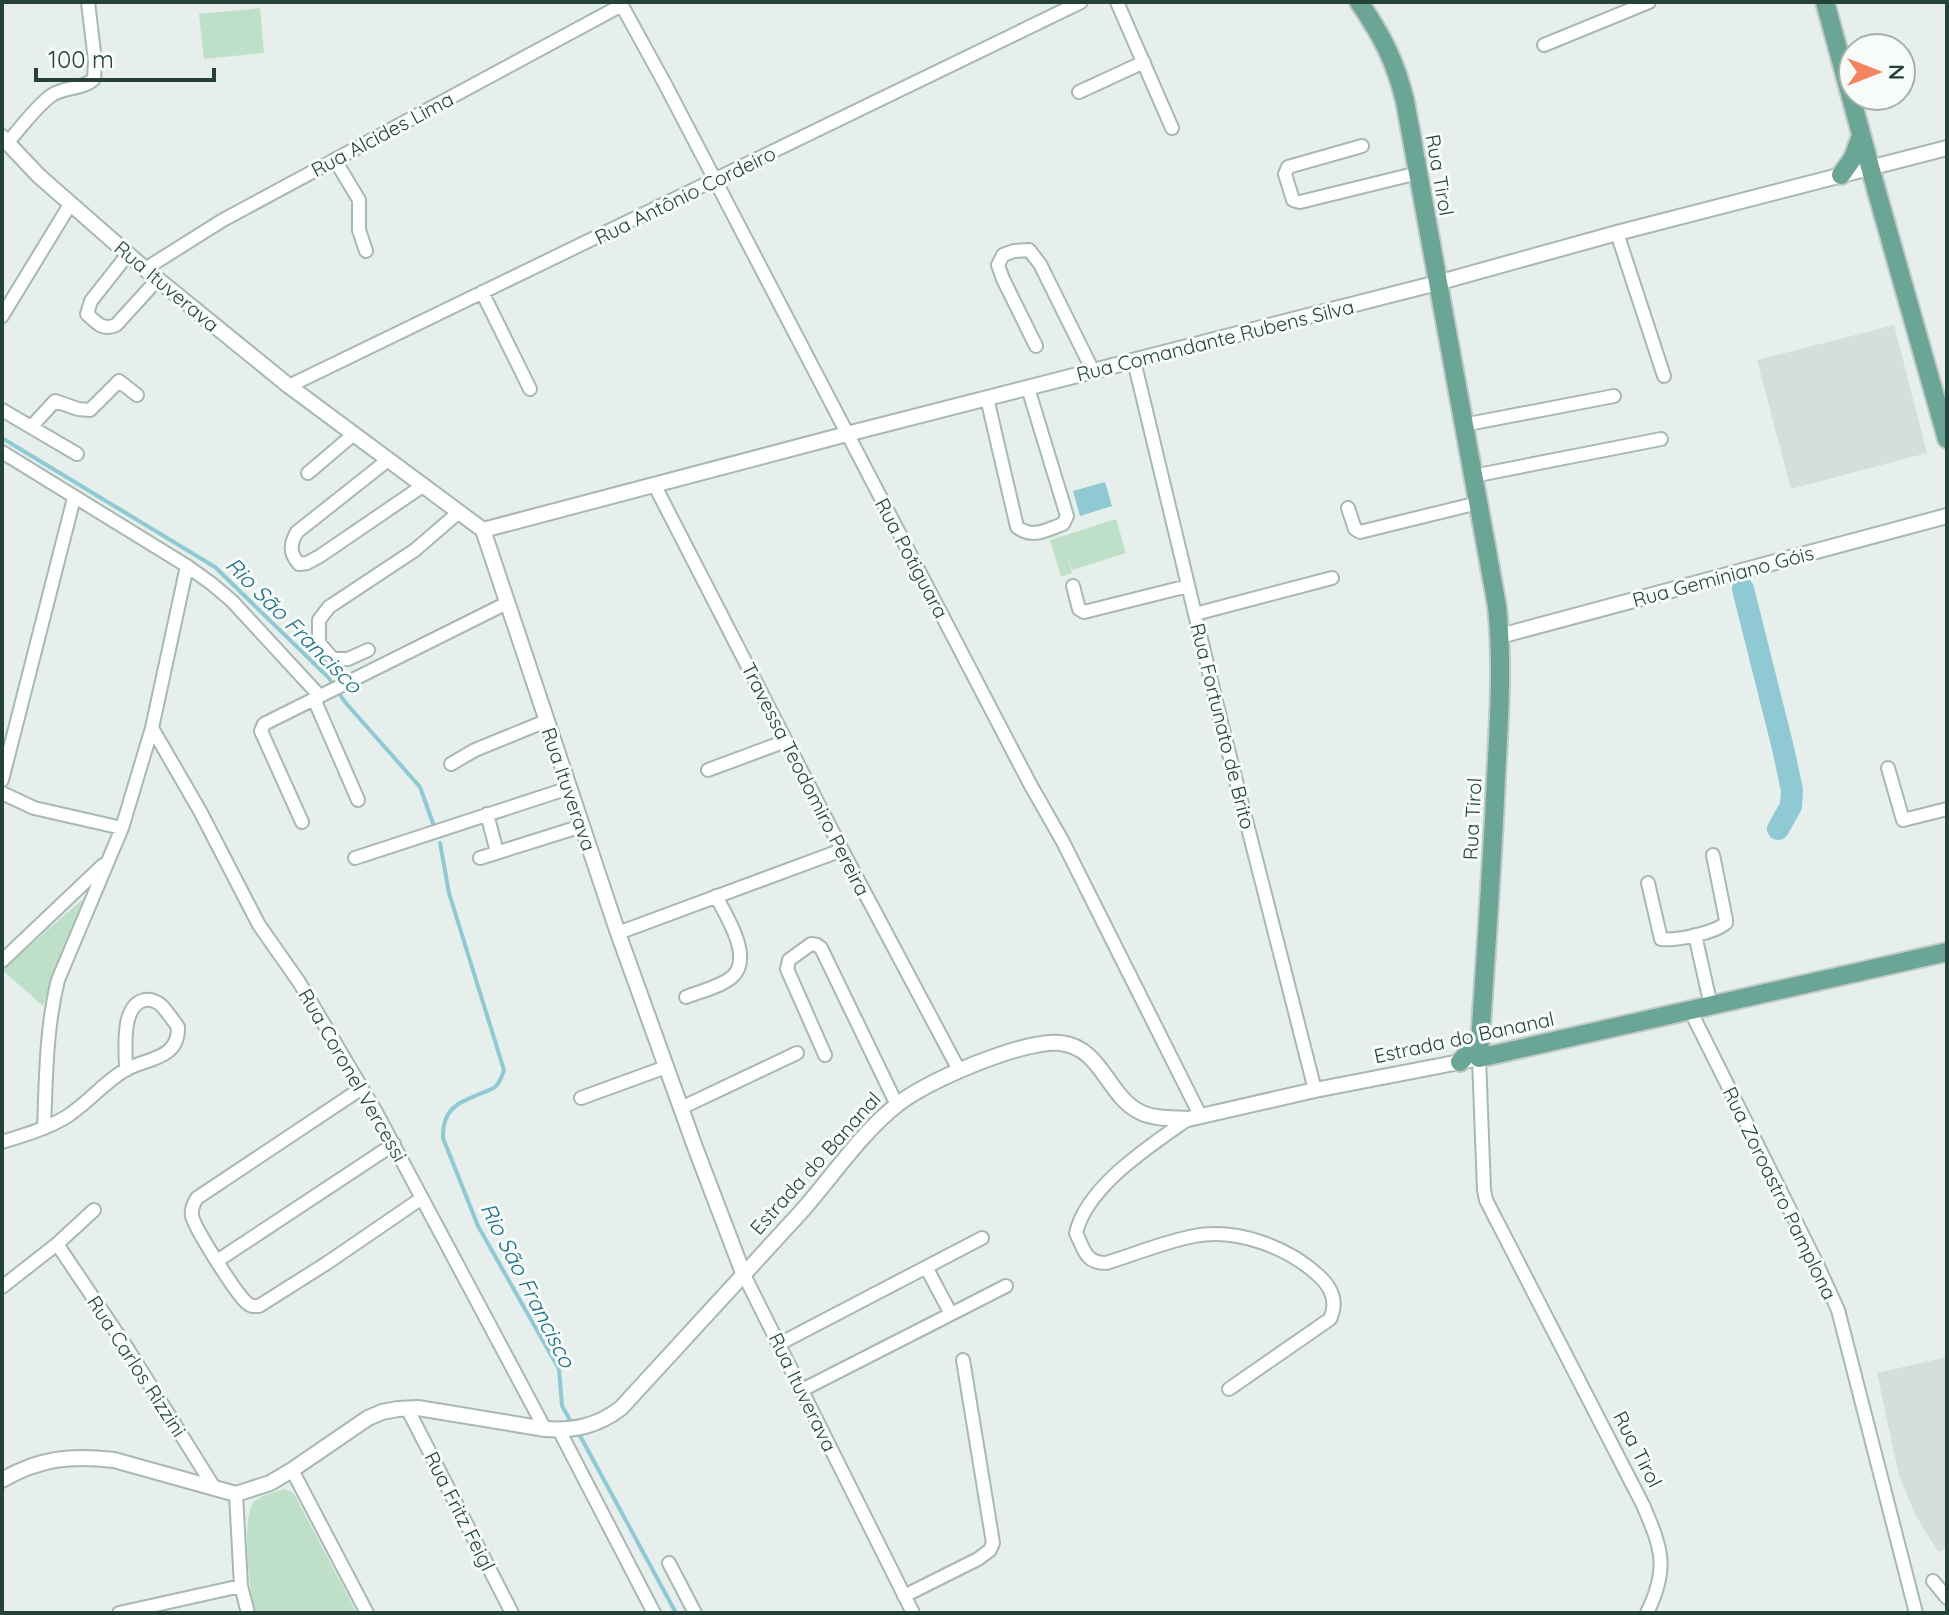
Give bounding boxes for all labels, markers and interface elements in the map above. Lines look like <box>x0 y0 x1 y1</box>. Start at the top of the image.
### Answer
scale bar <box>36 32 214 82</box>
north arrow <box>1837 32 1917 112</box>
text: 100 m <box>48 44 114 74</box>
text: N <box>1883 64 1911 80</box>
street label: Rua Alcides Lima <box>307 86 457 182</box>
street label: Rua Tirol <box>1421 132 1459 218</box>
street label: Rua Antônio Cordeiro <box>590 140 780 250</box>
street label: Rua Ituverava <box>110 235 224 337</box>
street label: Rua Comandante Rubens Silva <box>1074 293 1356 387</box>
street label: Rua Potiguara <box>870 494 954 622</box>
street label: Rua Geminiano Góis <box>1630 540 1816 612</box>
water label: Rio São Francisco <box>220 551 369 700</box>
street label: Rua Fortunato de Brito <box>1185 620 1261 832</box>
street label: Travessa Teodomiro Pereira <box>736 658 876 900</box>
street label: Rua Ituverava <box>536 724 602 854</box>
street label: Rua Tirol <box>1457 777 1487 861</box>
street label: Rua Coronel Vercessi <box>293 984 413 1166</box>
street label: Estrada do Bananal <box>1372 1006 1556 1068</box>
street label: Rua Zoroastro Pamplona <box>1717 1082 1843 1304</box>
street label: Estrada do Bananal <box>744 1086 886 1240</box>
water label: Rio São Francisco <box>474 1198 582 1374</box>
street label: Rua Carlos Rizzini <box>82 1291 192 1441</box>
street label: Rua Ituverava <box>763 1328 843 1456</box>
street label: Rua Tirol <box>1608 1407 1668 1491</box>
street label: Rua Fritz Feigl <box>419 1447 501 1575</box>

